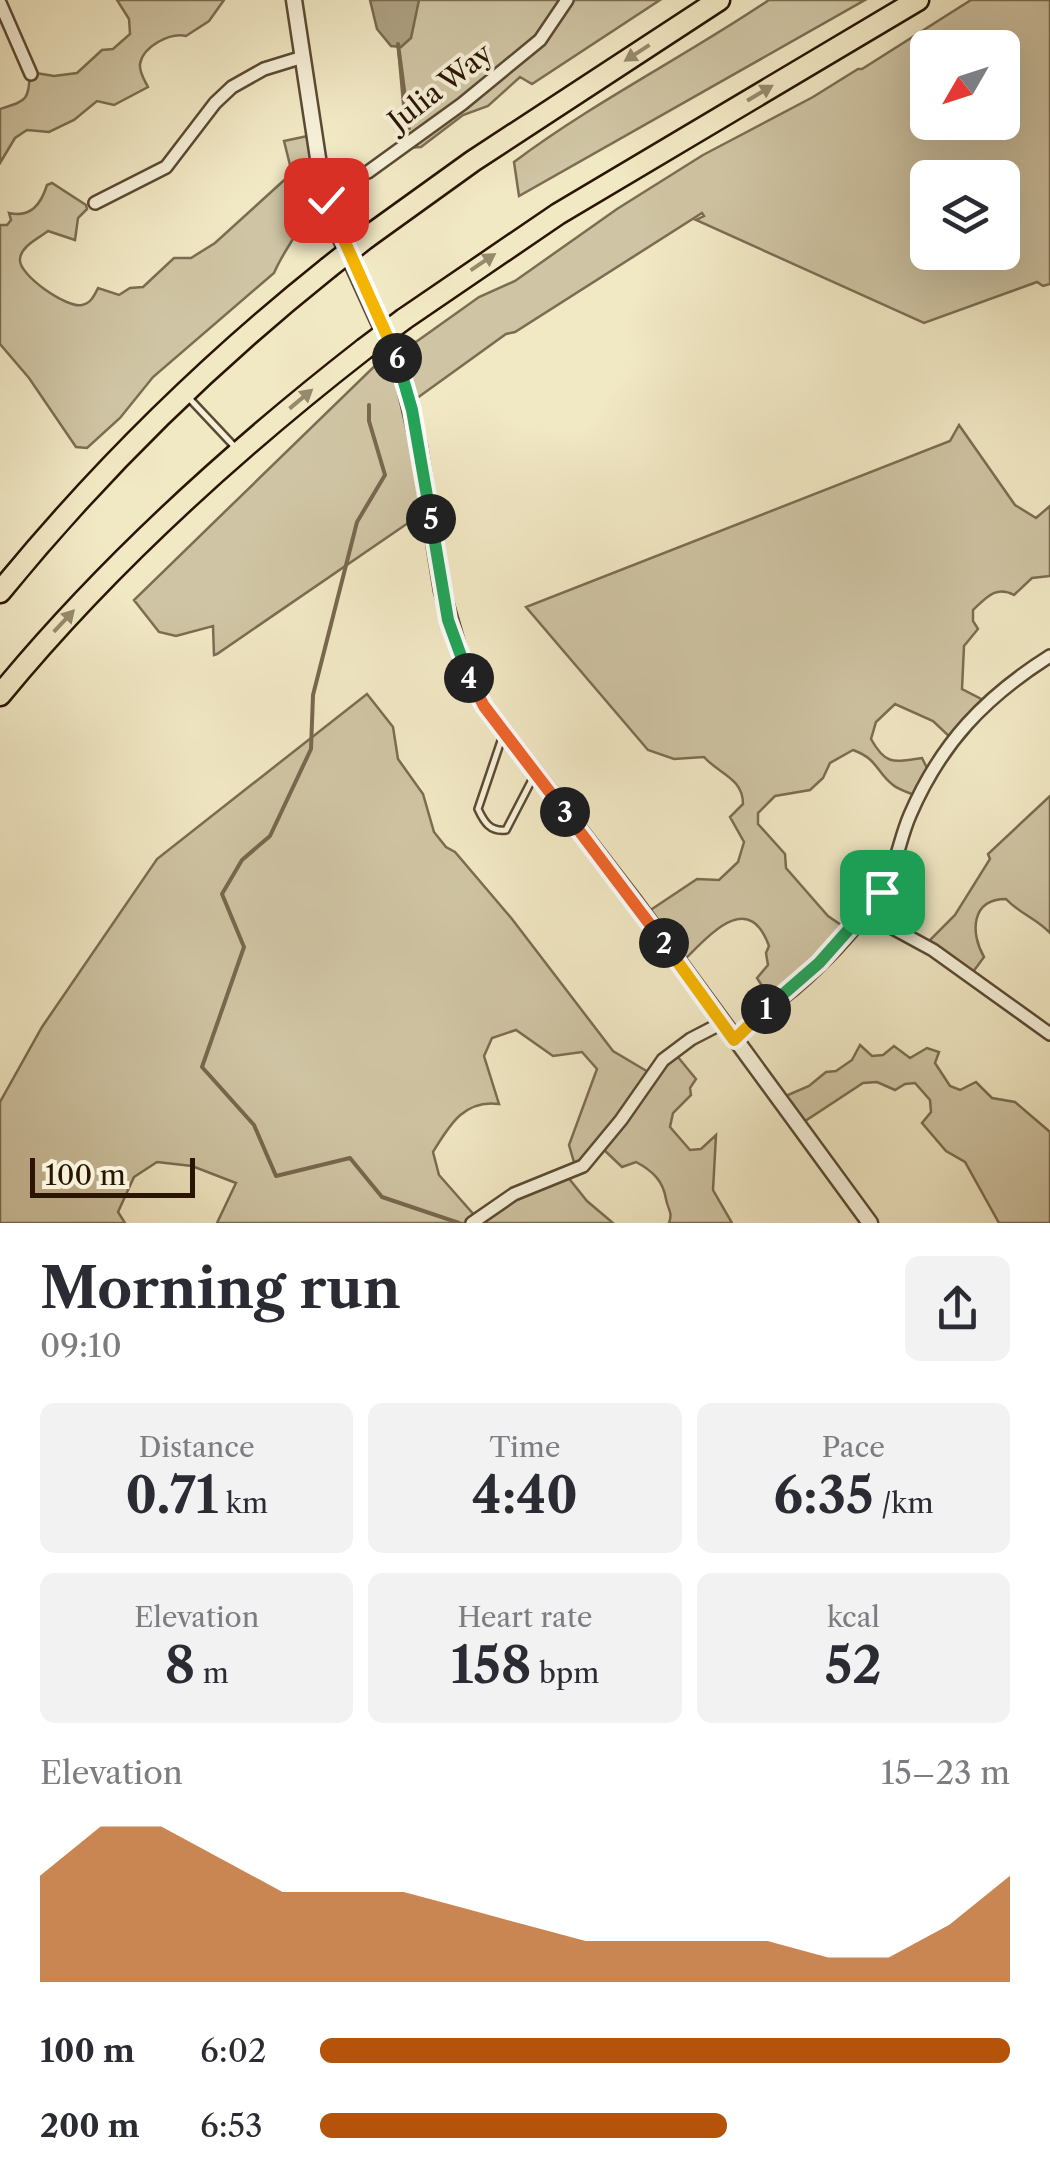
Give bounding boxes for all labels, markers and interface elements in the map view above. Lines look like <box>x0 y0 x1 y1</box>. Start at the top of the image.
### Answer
north arrow <box>910 30 1020 140</box>
map controls <box>910 30 1020 270</box>
street label: Julia Way <box>378 36 499 141</box>
one-way arrow <box>623 43 650 61</box>
one-way arrow <box>746 85 774 102</box>
pin <box>284 158 369 243</box>
button: layers <box>910 160 1020 270</box>
icon: check <box>299 173 354 228</box>
one-way arrow <box>470 254 497 272</box>
pin: 6 <box>372 333 422 383</box>
text: 6 <box>389 341 405 375</box>
one-way arrow <box>289 389 314 411</box>
pin: 5 <box>406 494 456 544</box>
text: 5 <box>423 502 439 536</box>
one-way arrow <box>52 610 75 634</box>
pin: 4 <box>444 653 494 703</box>
text: 4 <box>461 661 477 695</box>
pin: 3 <box>540 787 590 837</box>
text: 3 <box>557 795 573 829</box>
pin <box>840 850 925 935</box>
icon: arrive <box>855 865 910 920</box>
pin: 2 <box>639 918 689 968</box>
text: 2 <box>656 926 672 960</box>
pin: 1 <box>741 984 791 1034</box>
text: 1 <box>760 992 772 1026</box>
scale bar <box>30 1153 195 1198</box>
text: 100 m <box>45 1158 126 1192</box>
text: Morning run <box>40 1255 401 1322</box>
button: share <box>905 1256 1010 1361</box>
text: 09:10 <box>40 1326 122 1365</box>
text: Distance <box>139 1430 255 1464</box>
text: Time <box>490 1430 560 1464</box>
text: Pace <box>822 1430 885 1464</box>
text: 0.71 <box>125 1464 218 1526</box>
text: 4:40 <box>472 1464 578 1526</box>
text: 6:35 <box>773 1464 874 1526</box>
text: km <box>218 1486 268 1520</box>
text: /km <box>874 1486 934 1520</box>
text: Elevation <box>134 1600 259 1634</box>
text: Heart rate <box>458 1600 592 1634</box>
text: kcal <box>827 1600 880 1634</box>
text: 8 <box>165 1634 195 1696</box>
text: 158 <box>451 1634 532 1696</box>
text: 52 <box>825 1634 882 1696</box>
text: m <box>195 1656 229 1690</box>
text: bpm <box>532 1656 599 1690</box>
text: Elevation <box>40 1753 183 1792</box>
text: 15–23 m <box>881 1753 1010 1792</box>
text: 100 m <box>40 2031 135 2070</box>
text: 6:02 <box>200 2031 266 2070</box>
text: 200 m <box>40 2106 140 2145</box>
text: 6:53 <box>200 2106 263 2145</box>

